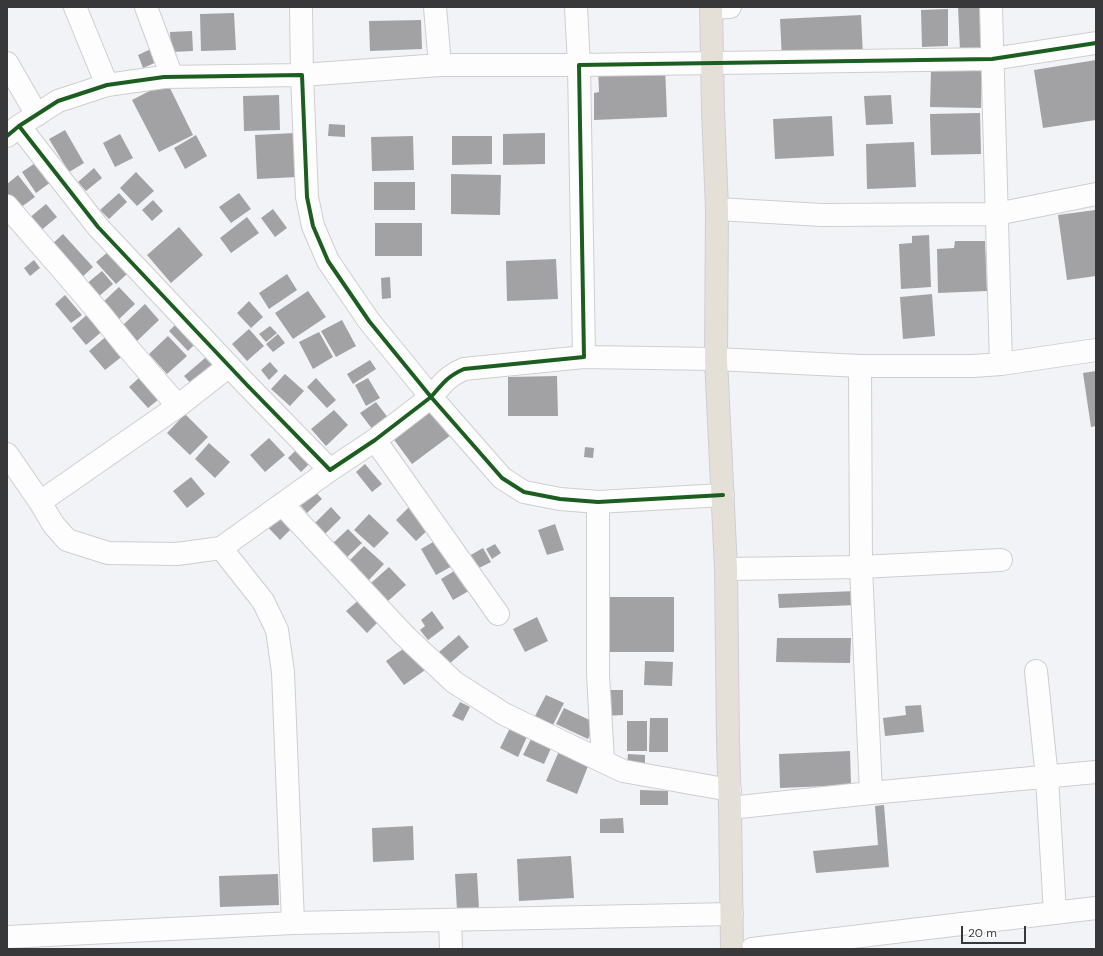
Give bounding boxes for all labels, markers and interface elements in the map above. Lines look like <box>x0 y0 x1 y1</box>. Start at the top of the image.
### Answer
scale bar <box>963 918 1028 944</box>
text: 20 m <box>968 925 997 941</box>

